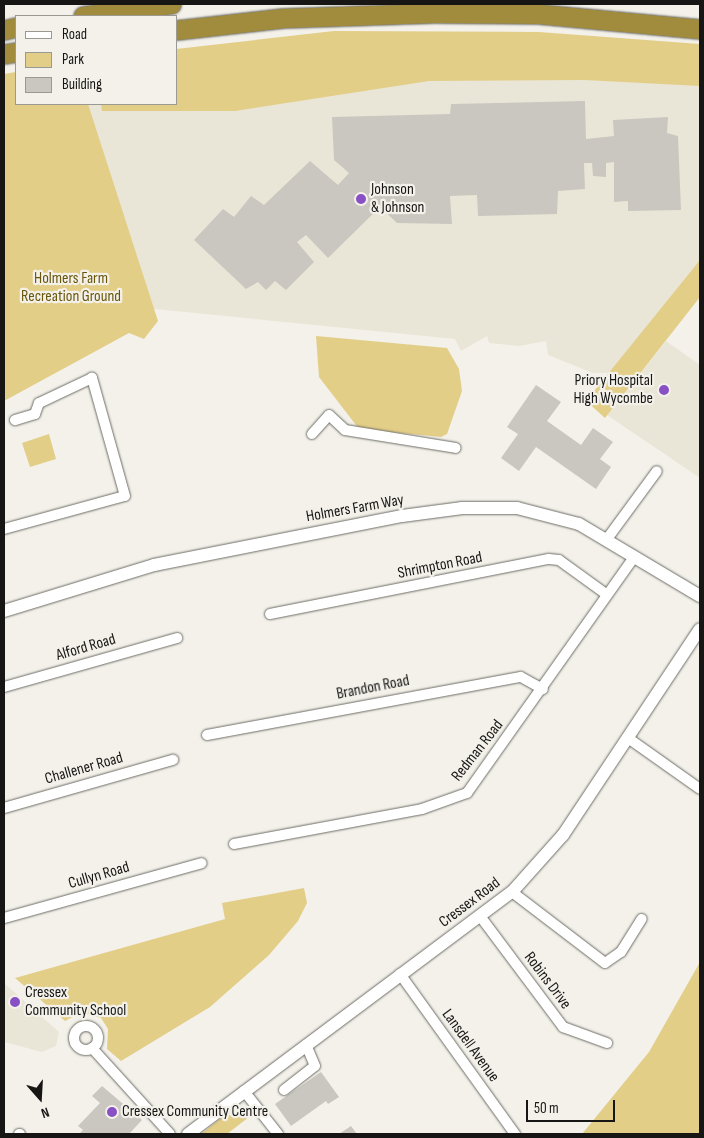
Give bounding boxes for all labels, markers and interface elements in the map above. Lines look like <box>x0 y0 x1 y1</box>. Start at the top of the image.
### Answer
legend <box>15 15 178 105</box>
text: Road <box>62 25 87 44</box>
text: Park <box>62 50 84 69</box>
text: Building <box>62 75 102 94</box>
place label: Johnson & Johnson <box>371 180 424 218</box>
marker: Johnson & Johnson <box>355 193 367 205</box>
park label: Holmers Farm Recreation Ground <box>21 269 121 307</box>
place label: Priory Hospital High Wycombe <box>573 371 653 409</box>
marker: Priory Hospital High Wycombe <box>657 383 671 397</box>
street label: Holmers Farm Way <box>305 491 405 527</box>
street label: Shrimpton Road <box>396 548 484 584</box>
street label: Alford Road <box>54 630 118 666</box>
street label: Brandon Road <box>335 672 411 704</box>
street label: Redman Road <box>448 716 508 786</box>
street label: Challener Road <box>43 749 125 789</box>
street label: Cullyn Road <box>66 858 132 894</box>
street label: Cressex Road <box>436 874 504 932</box>
street label: Robins Drive <box>519 949 575 1013</box>
place label: Cressex Community School <box>25 983 126 1021</box>
marker: Cressex Community School <box>9 996 21 1008</box>
street label: Lansdell Avenue <box>437 1006 503 1086</box>
north arrow <box>15 1073 65 1123</box>
scale bar <box>529 1090 618 1122</box>
text: 50 m <box>534 1099 559 1118</box>
place label: Cressex Community Centre <box>122 1102 268 1122</box>
text: N <box>39 1103 51 1122</box>
marker: Cressex Community Centre <box>106 1106 118 1118</box>

